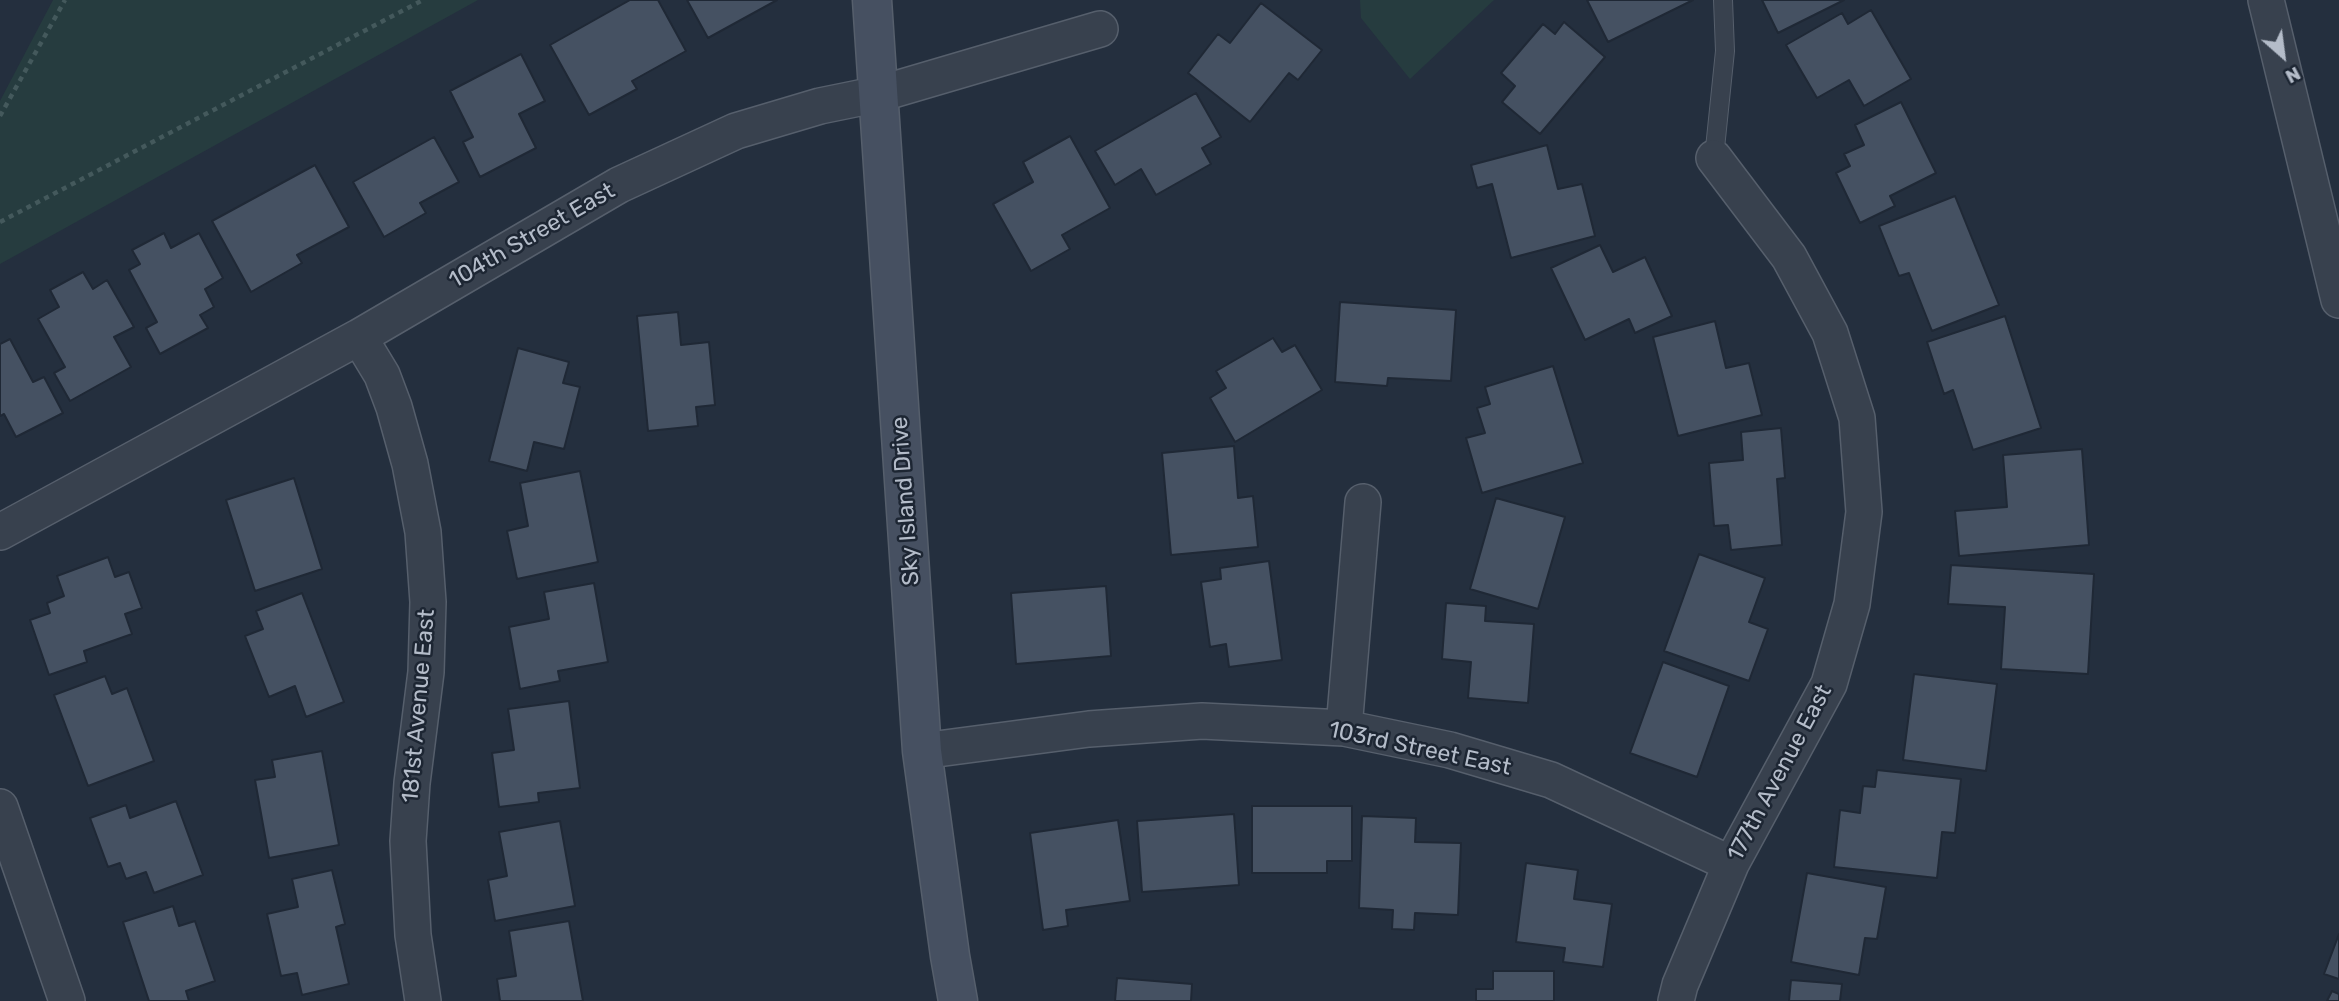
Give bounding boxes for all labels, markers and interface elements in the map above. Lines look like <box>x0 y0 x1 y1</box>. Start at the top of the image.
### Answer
north arrow <box>2248 21 2318 91</box>
text: N <box>2282 62 2305 88</box>
street label: 104th Street East <box>444 177 620 295</box>
street label: Sky Island Drive <box>886 416 926 586</box>
street label: 181st Avenue East <box>397 608 441 804</box>
street label: 177th Avenue East <box>1722 680 1838 866</box>
street label: 103rd Street East <box>1326 716 1514 782</box>

